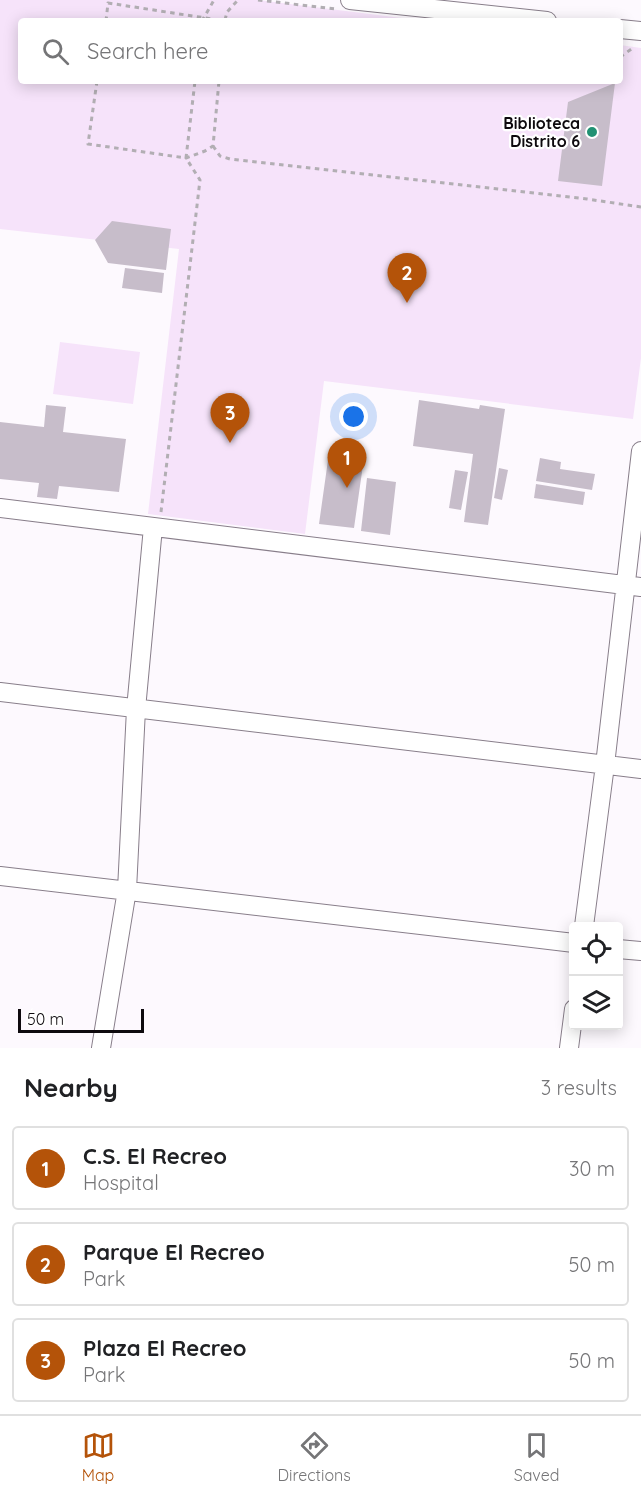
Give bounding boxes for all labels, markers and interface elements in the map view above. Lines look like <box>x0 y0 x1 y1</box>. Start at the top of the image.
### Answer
search box <box>18 18 623 84</box>
icon: search <box>39 35 72 68</box>
text: Search here <box>87 37 208 65</box>
place label: Biblioteca Distrito 6 <box>503 113 580 151</box>
marker: Biblioteca Distrito 6 <box>585 125 599 139</box>
pin: 2 <box>388 254 426 303</box>
pin: 3 <box>210 394 250 443</box>
your location <box>339 402 368 431</box>
pin: 1 <box>328 438 366 488</box>
map controls <box>569 922 623 1030</box>
button: locate <box>569 922 623 976</box>
button: layers <box>569 976 623 1030</box>
scale bar <box>18 1006 144 1034</box>
text: 50 m <box>27 1009 64 1029</box>
text: Nearby <box>24 1071 118 1104</box>
text: 3 results <box>541 1075 617 1100</box>
text: C.S. El Recreo <box>83 1142 227 1170</box>
text: 1 <box>42 1156 49 1181</box>
text: 30 m <box>569 1156 615 1181</box>
text: Hospital <box>83 1170 159 1195</box>
text: Parque El Recreo <box>83 1238 265 1266</box>
text: 2 <box>40 1252 51 1277</box>
text: 50 m <box>569 1252 615 1277</box>
text: Park <box>83 1266 125 1291</box>
text: Plaza El Recreo <box>83 1334 247 1362</box>
text: 3 <box>40 1348 51 1373</box>
text: 50 m <box>569 1348 615 1373</box>
text: Park <box>83 1362 125 1387</box>
tab: Map <box>82 1429 115 1485</box>
tab: Directions <box>278 1429 351 1485</box>
tab: Saved <box>514 1429 559 1485</box>

